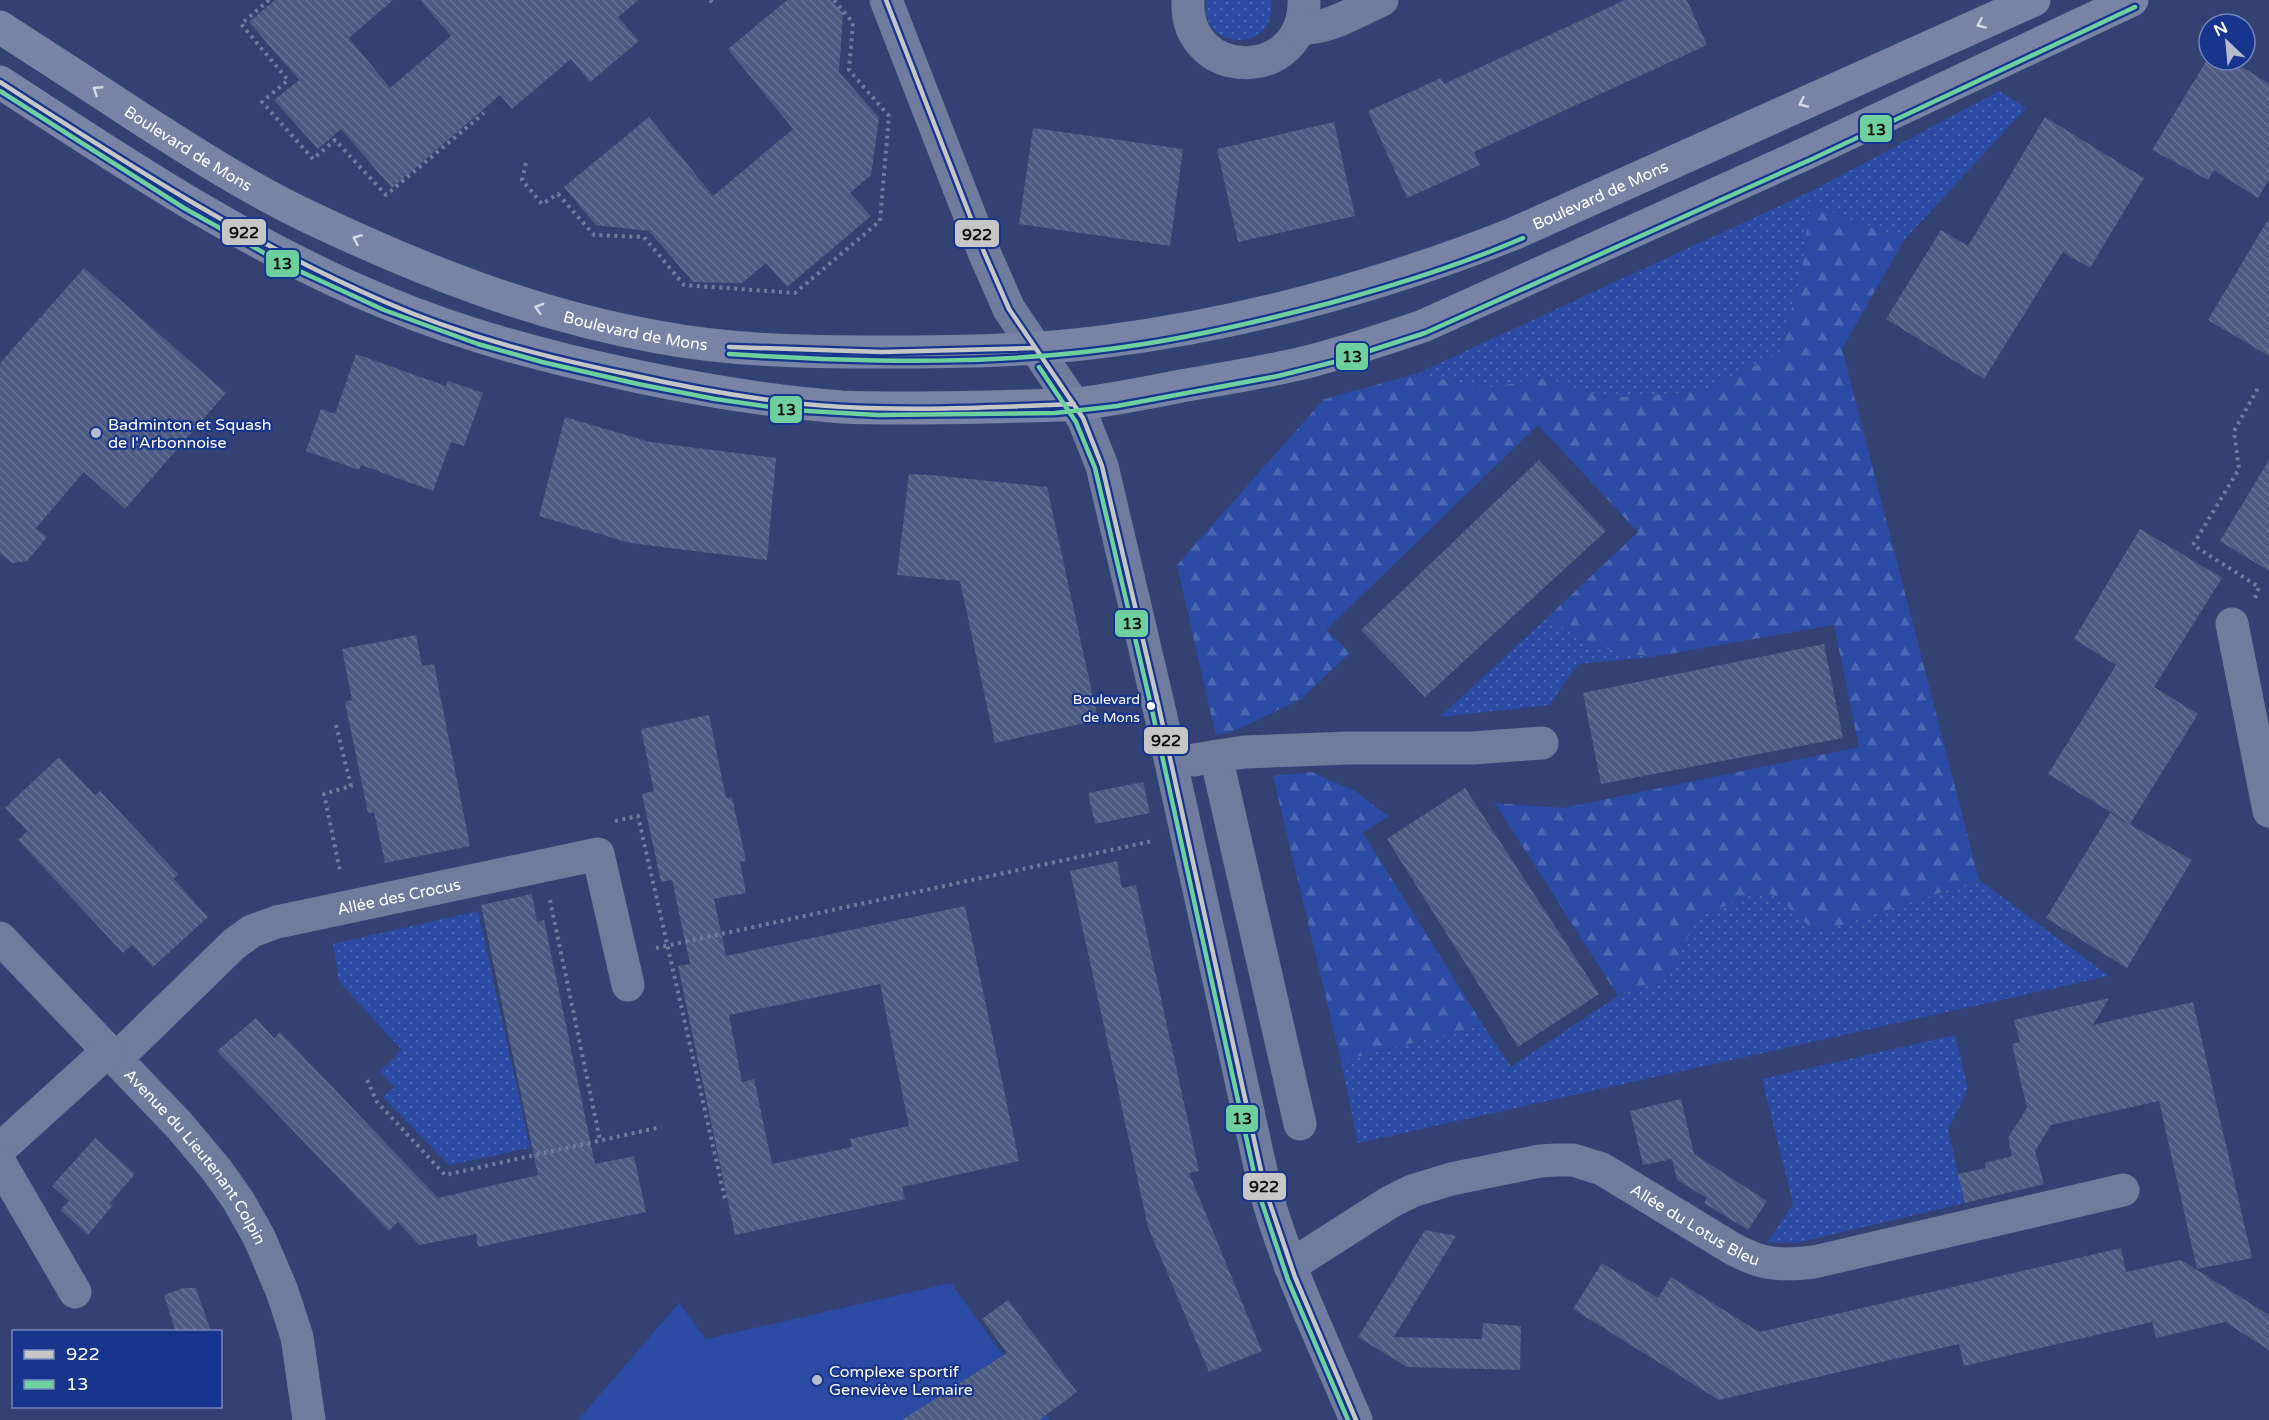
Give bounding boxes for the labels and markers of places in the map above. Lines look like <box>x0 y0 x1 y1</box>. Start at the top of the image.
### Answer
place label: Badminton et Squash de l'Arbonnoise <box>108 415 271 453</box>
marker: Badminton et Squash de l'Arbonnoise <box>89 426 103 440</box>
place label: Boulevard de Mons <box>1073 691 1140 726</box>
marker: Boulevard de Mons <box>1145 700 1157 712</box>
place label: Complexe sportif Geneviève Lemaire <box>829 1362 973 1400</box>
marker: Complexe sportif Geneviève Lemaire <box>810 1373 824 1387</box>

